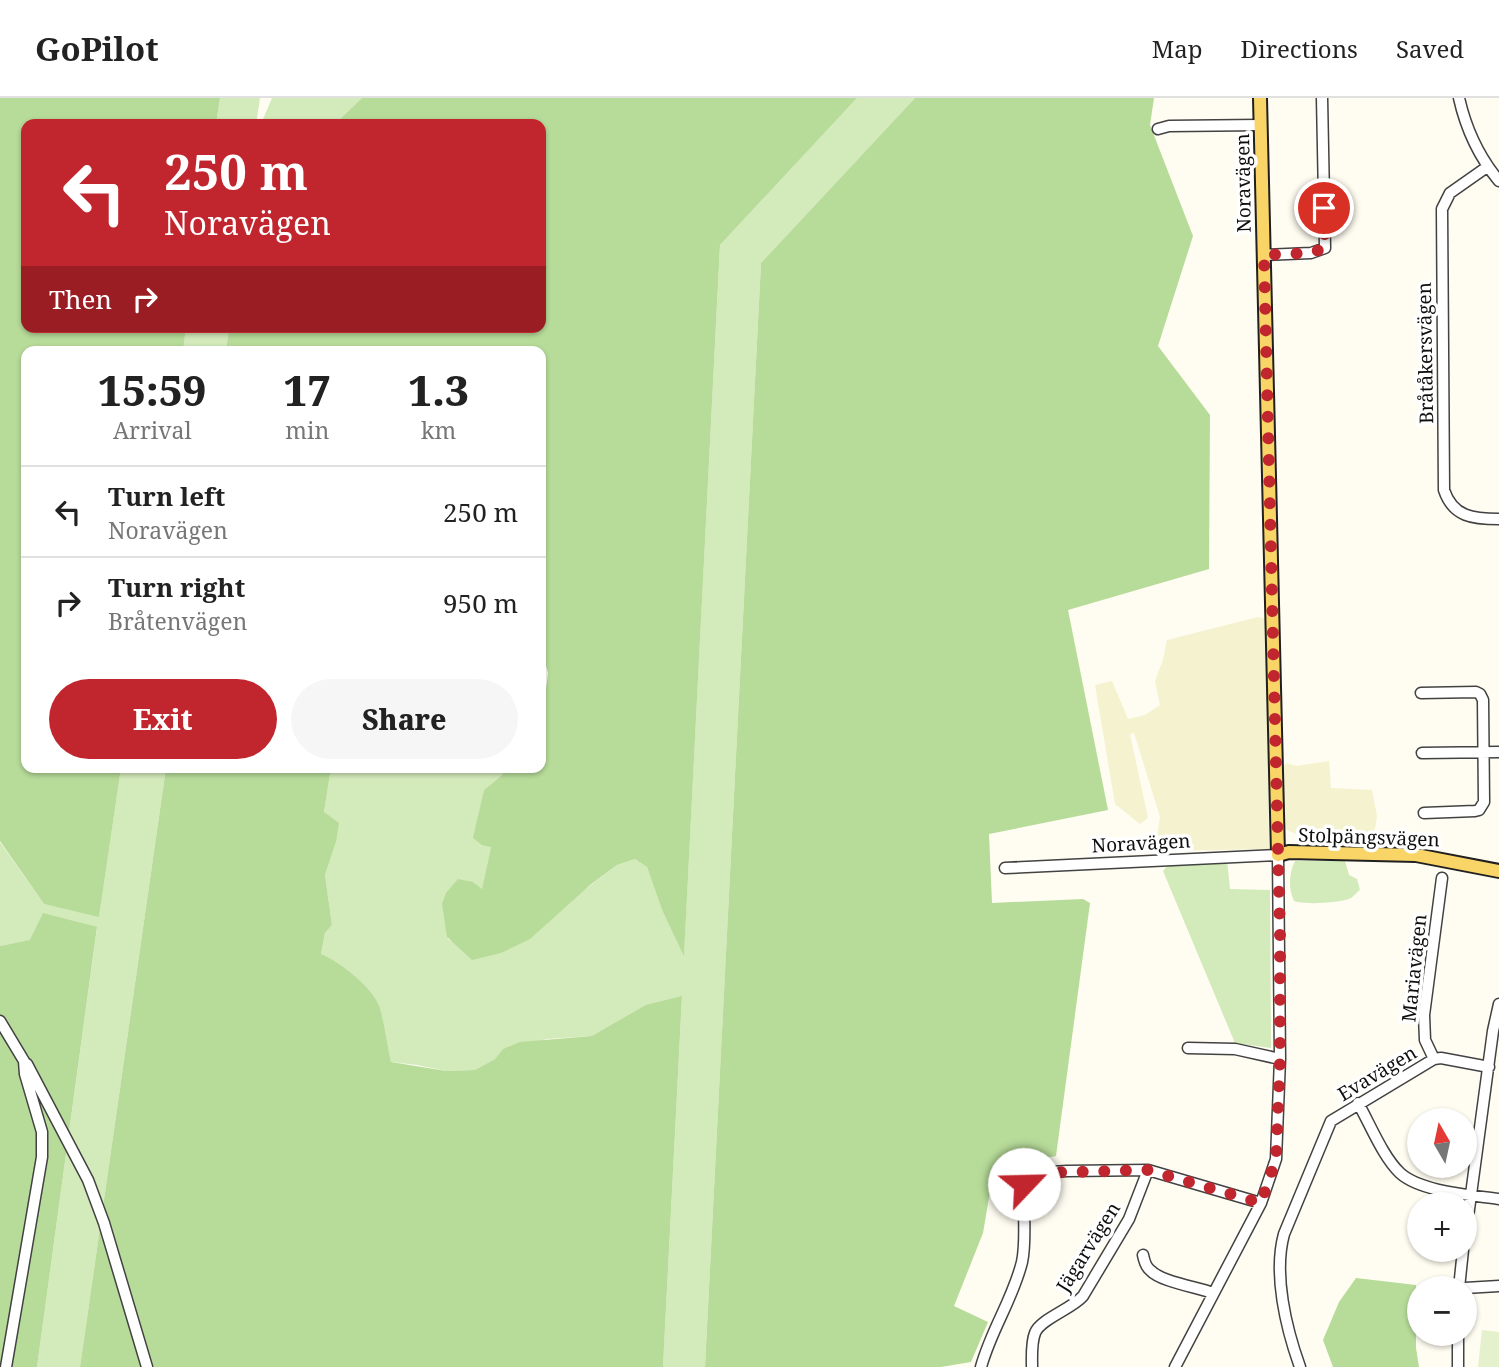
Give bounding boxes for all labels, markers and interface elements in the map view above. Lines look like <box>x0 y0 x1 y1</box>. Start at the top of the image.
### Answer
text: GoPilot <box>35 26 159 71</box>
text: Map <box>1152 32 1203 65</box>
text: Directions <box>1241 32 1358 65</box>
text: Saved <box>1396 32 1464 65</box>
street label: Noravägen <box>1229 133 1257 233</box>
text: 250 m <box>164 138 308 204</box>
icon: left <box>49 147 140 238</box>
pin <box>1294 178 1354 238</box>
icon: arrive <box>1305 189 1343 227</box>
text: Noravägen <box>164 201 331 244</box>
icon: right <box>126 280 164 318</box>
text: Then <box>49 281 112 317</box>
street label: Bråtåkersvägen <box>1411 282 1439 424</box>
text: 15:59 <box>98 361 206 418</box>
text: 17 <box>283 361 331 418</box>
text: 1.3 <box>408 361 469 418</box>
text: Arrival <box>113 414 192 446</box>
text: min <box>285 414 329 446</box>
text: km <box>421 414 456 446</box>
text: Turn left <box>108 478 225 514</box>
icon: left <box>49 493 87 531</box>
text: 250 m <box>443 494 518 530</box>
text: Noravägen <box>108 514 228 546</box>
text: Turn right <box>108 569 245 605</box>
icon: right <box>49 584 87 622</box>
text: 950 m <box>443 585 518 621</box>
text: Bråtenvägen <box>108 605 247 637</box>
button: Exit <box>49 679 277 759</box>
button: Share <box>291 679 518 759</box>
street label: Stolpängsvägen <box>1298 822 1440 852</box>
street label: Noravägen <box>1091 827 1191 859</box>
street label: Mariavägen <box>1395 913 1433 1023</box>
street label: Evavägen <box>1333 1039 1421 1107</box>
north arrow <box>1407 1108 1477 1178</box>
map controls <box>1407 1108 1477 1346</box>
position arrow <box>987 1147 1061 1221</box>
button: + <box>1407 1192 1477 1262</box>
street label: Jägarvägen <box>1049 1197 1126 1298</box>
button: − <box>1407 1276 1477 1346</box>

